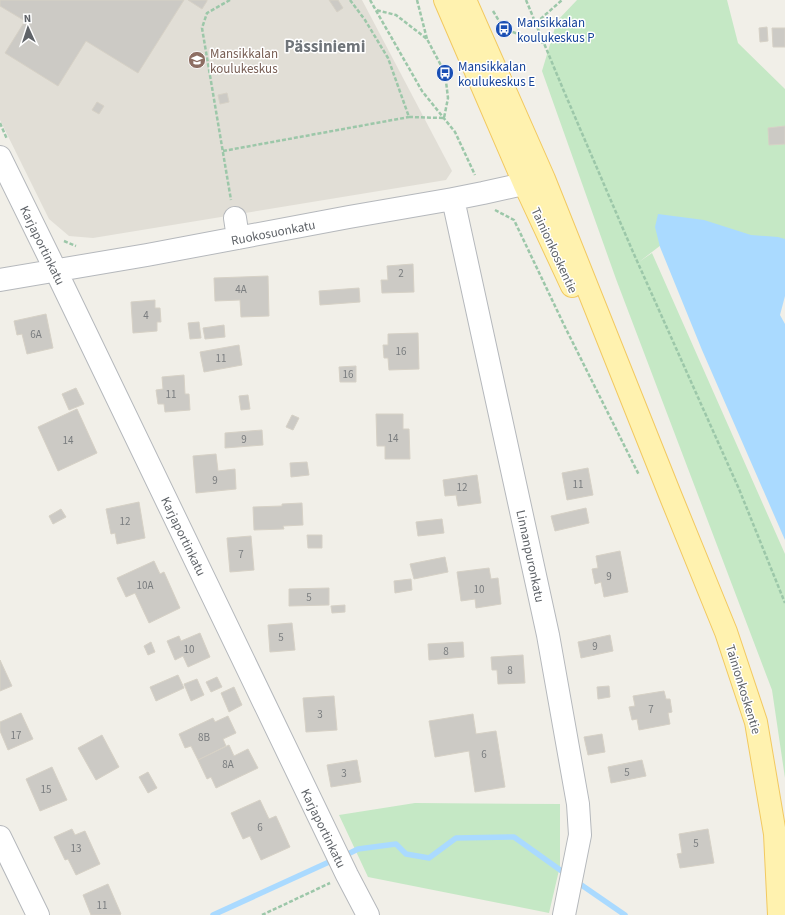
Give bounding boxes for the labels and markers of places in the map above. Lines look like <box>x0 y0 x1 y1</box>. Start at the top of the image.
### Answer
place label: Mansikkalan koulukeskus P <box>517 14 595 47</box>
bus stop icon: Mansikkalan koulukeskus P <box>494 19 514 39</box>
place label: Mansikkalan koulukeskus <box>210 45 278 78</box>
school or university icon: Mansikkalan koulukeskus <box>187 50 207 70</box>
place label: Mansikkalan koulukeskus E <box>458 58 535 91</box>
bus stop icon: Mansikkalan koulukeskus E <box>435 63 455 83</box>

